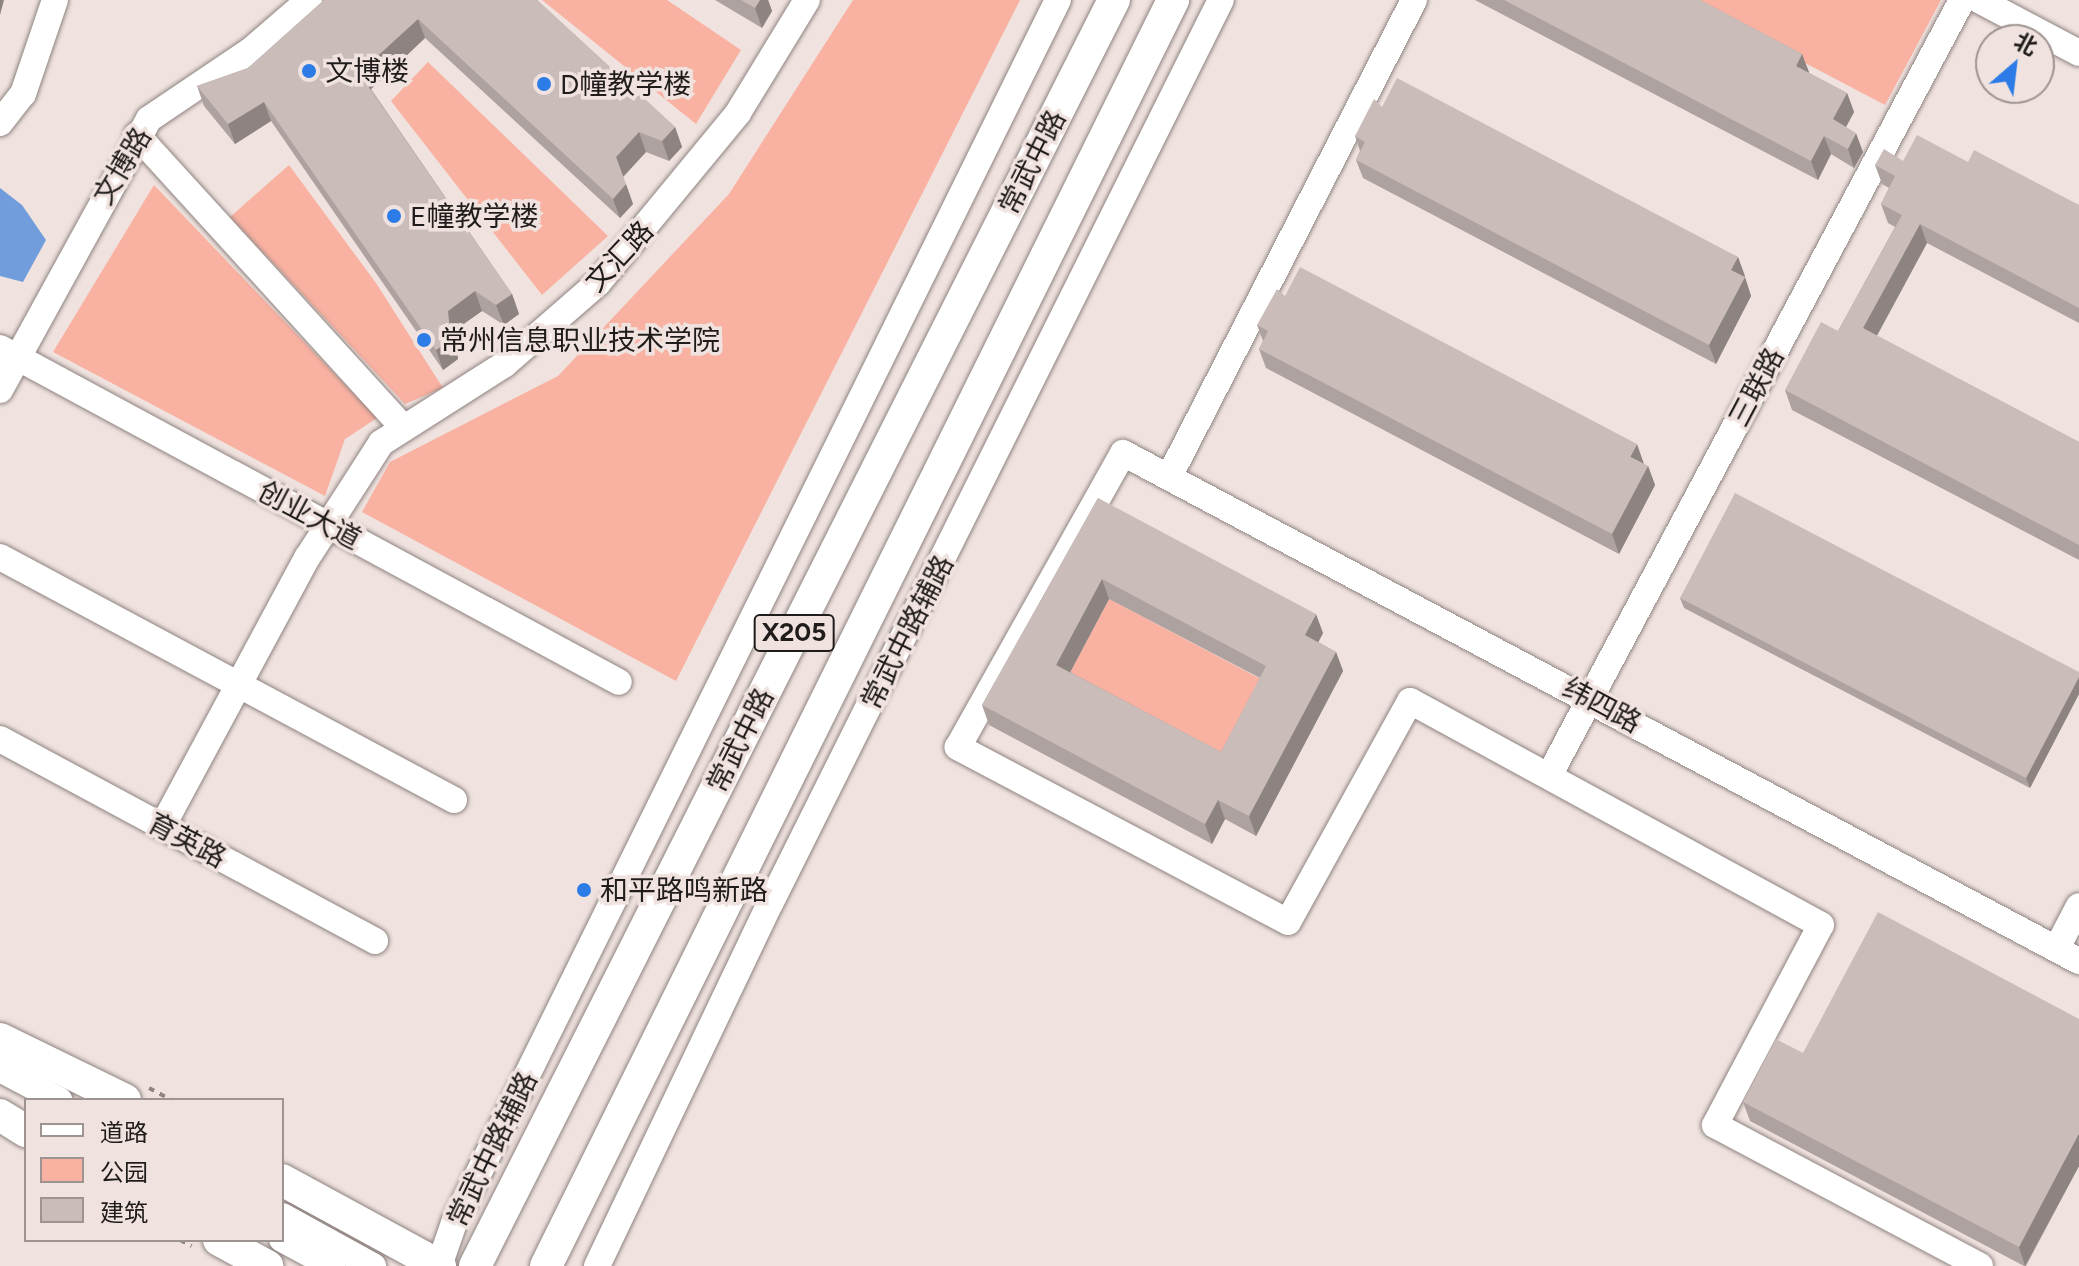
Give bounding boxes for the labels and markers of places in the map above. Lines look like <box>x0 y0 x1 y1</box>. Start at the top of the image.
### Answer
place label: 文博楼 <box>325 54 409 88</box>
marker: 文博楼 <box>300 62 318 80</box>
place label: D幢教学楼 <box>560 67 691 101</box>
marker: D幢教学楼 <box>535 75 553 93</box>
place label: E幢教学楼 <box>410 199 539 233</box>
marker: E幢教学楼 <box>385 207 403 225</box>
place label: 常州信息职业技术学院 <box>440 323 720 357</box>
marker: 常州信息职业技术学院 <box>415 331 433 349</box>
place label: 和平路鸣新路 <box>600 873 768 907</box>
marker: 和平路鸣新路 <box>575 881 593 899</box>

